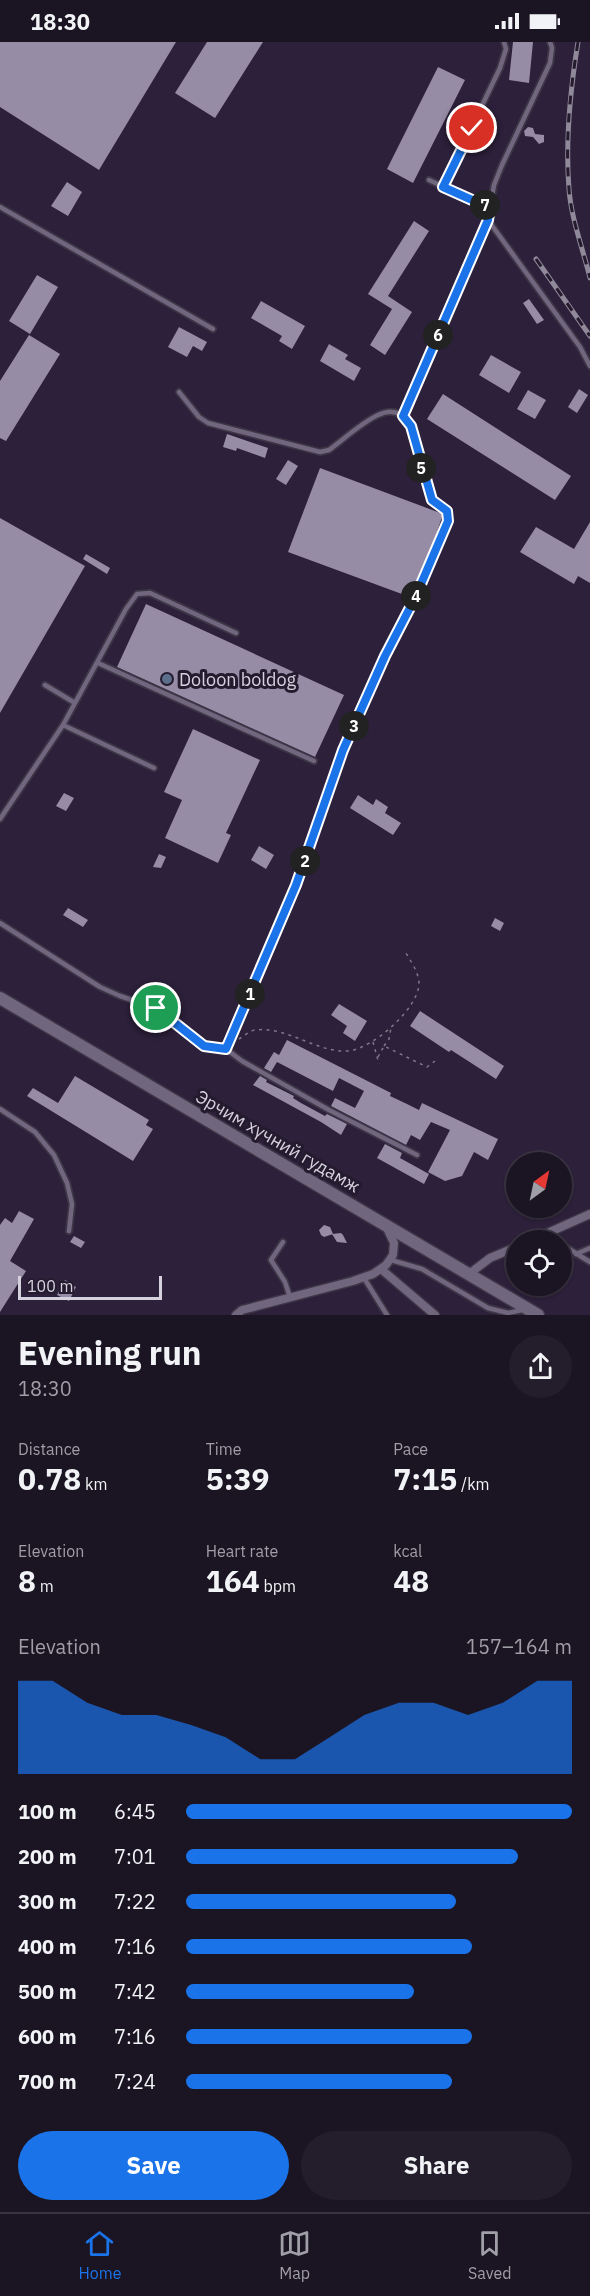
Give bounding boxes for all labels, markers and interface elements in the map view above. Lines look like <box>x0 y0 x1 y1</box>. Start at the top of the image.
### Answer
text: 18:30 <box>30 7 90 36</box>
pin <box>446 102 497 153</box>
icon: check <box>455 111 488 144</box>
pin: 7 <box>470 190 500 220</box>
text: 7 <box>480 195 490 215</box>
pin: 6 <box>423 320 453 350</box>
text: 6 <box>433 325 443 345</box>
pin: 5 <box>406 453 436 483</box>
text: 5 <box>416 458 426 478</box>
pin: 4 <box>401 581 431 611</box>
text: 4 <box>411 586 421 606</box>
place label: Doloon boldog <box>179 668 297 691</box>
marker: Doloon boldog <box>160 672 174 686</box>
pin: 3 <box>339 711 369 741</box>
text: 3 <box>349 716 359 736</box>
pin: 2 <box>290 846 320 876</box>
text: 2 <box>300 851 310 871</box>
pin: 1 <box>235 979 265 1009</box>
pin <box>130 982 181 1033</box>
text: 1 <box>245 984 255 1004</box>
icon: arrive <box>139 991 172 1024</box>
street label: Эрчим хүчний гудамж <box>192 1085 364 1198</box>
north arrow <box>506 1152 572 1218</box>
map controls <box>506 1152 572 1296</box>
button: locate <box>506 1230 572 1296</box>
scale bar <box>18 1273 162 1300</box>
text: 100 m <box>27 1276 74 1296</box>
text: Evening run <box>18 1331 202 1374</box>
button: share <box>509 1335 572 1398</box>
text: 18:30 <box>18 1375 72 1402</box>
text: Distance <box>18 1439 80 1459</box>
text: Time <box>206 1439 242 1459</box>
text: Pace <box>393 1439 428 1459</box>
text: 0.78 <box>18 1459 81 1498</box>
text: 5:39 <box>206 1459 270 1498</box>
text: 7:15 <box>393 1459 457 1498</box>
text: km <box>81 1474 108 1494</box>
text: /km <box>457 1474 490 1494</box>
text: Elevation <box>18 1541 84 1561</box>
text: Heart rate <box>206 1541 278 1561</box>
text: kcal <box>393 1541 422 1561</box>
text: 8 <box>18 1561 36 1600</box>
text: 164 <box>206 1561 260 1600</box>
text: 48 <box>393 1561 429 1600</box>
text: m <box>36 1576 54 1596</box>
text: bpm <box>260 1576 296 1596</box>
text: Elevation <box>18 1633 101 1660</box>
text: 157–164 m <box>466 1633 572 1660</box>
text: 100 m <box>18 1798 77 1825</box>
text: 6:45 <box>114 1798 156 1825</box>
text: 200 m <box>18 1843 77 1870</box>
text: 7:01 <box>114 1843 156 1870</box>
text: 300 m <box>18 1888 77 1915</box>
text: 7:22 <box>114 1888 156 1915</box>
text: 400 m <box>18 1933 77 1960</box>
text: 7:16 <box>114 1933 156 1960</box>
text: 500 m <box>18 1978 77 2005</box>
text: 7:42 <box>114 1978 156 2005</box>
text: 600 m <box>18 2023 77 2050</box>
text: 7:16 <box>114 2023 156 2050</box>
text: 700 m <box>18 2068 77 2095</box>
text: 7:24 <box>114 2068 156 2095</box>
button: Save <box>18 2131 289 2200</box>
button: Share <box>301 2131 572 2200</box>
tab: Home <box>78 2227 121 2283</box>
tab: Map <box>278 2227 311 2283</box>
tab: Saved <box>468 2227 512 2283</box>

